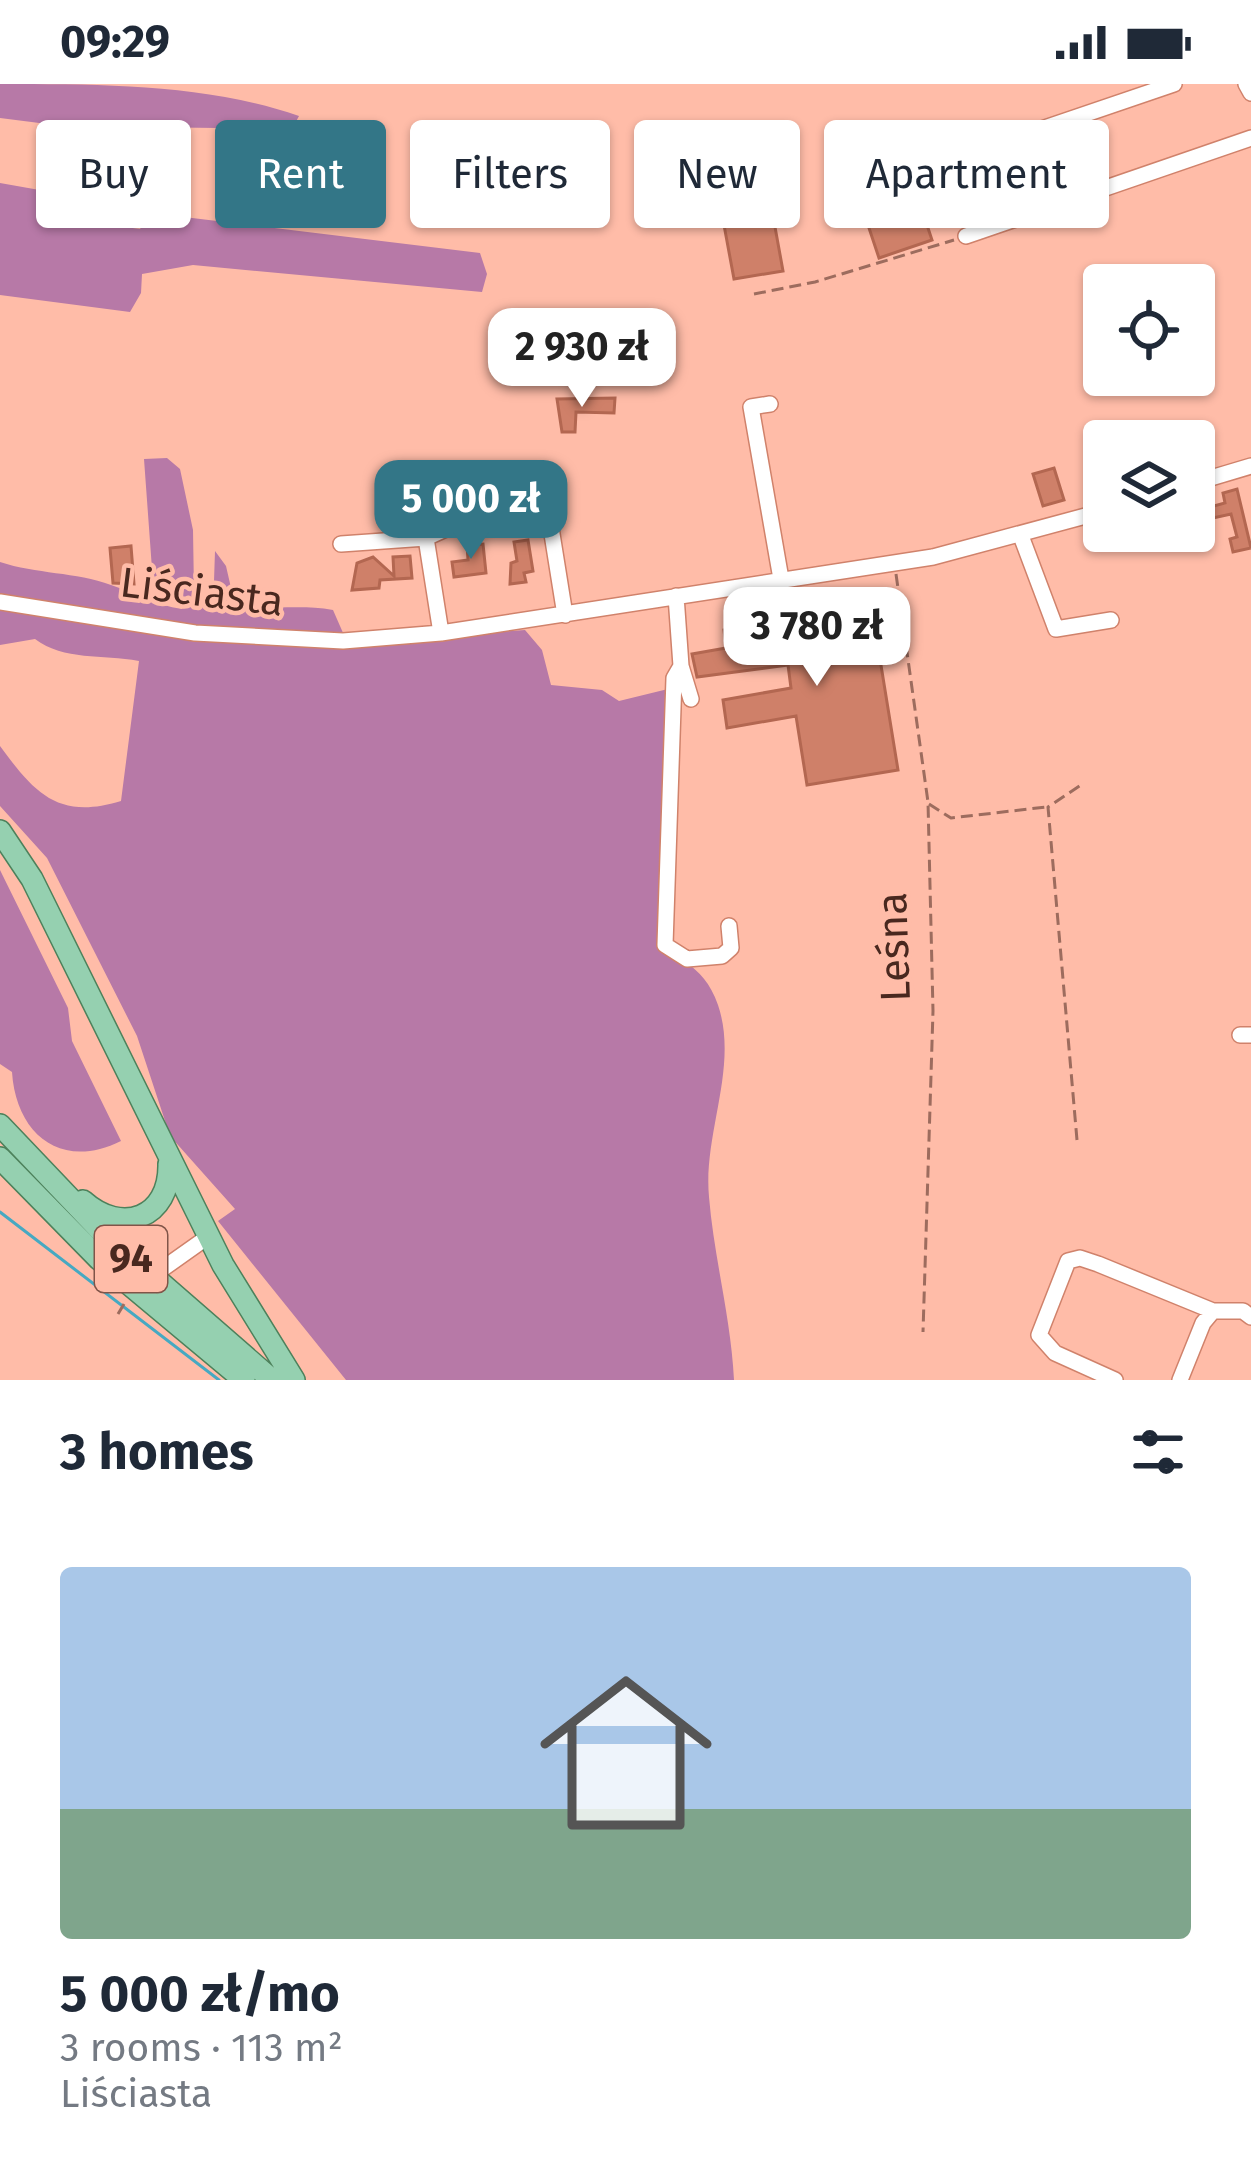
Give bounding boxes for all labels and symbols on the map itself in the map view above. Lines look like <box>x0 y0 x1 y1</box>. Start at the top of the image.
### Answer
pin: 2 930 zł <box>458 308 706 410</box>
pin: 5 000 zł <box>347 460 595 562</box>
street label: Liściasta <box>118 557 286 627</box>
pin: 3 780 zł <box>693 587 941 689</box>
street label: Leśna <box>867 891 921 1003</box>
road number: 94 <box>95 1226 167 1292</box>

